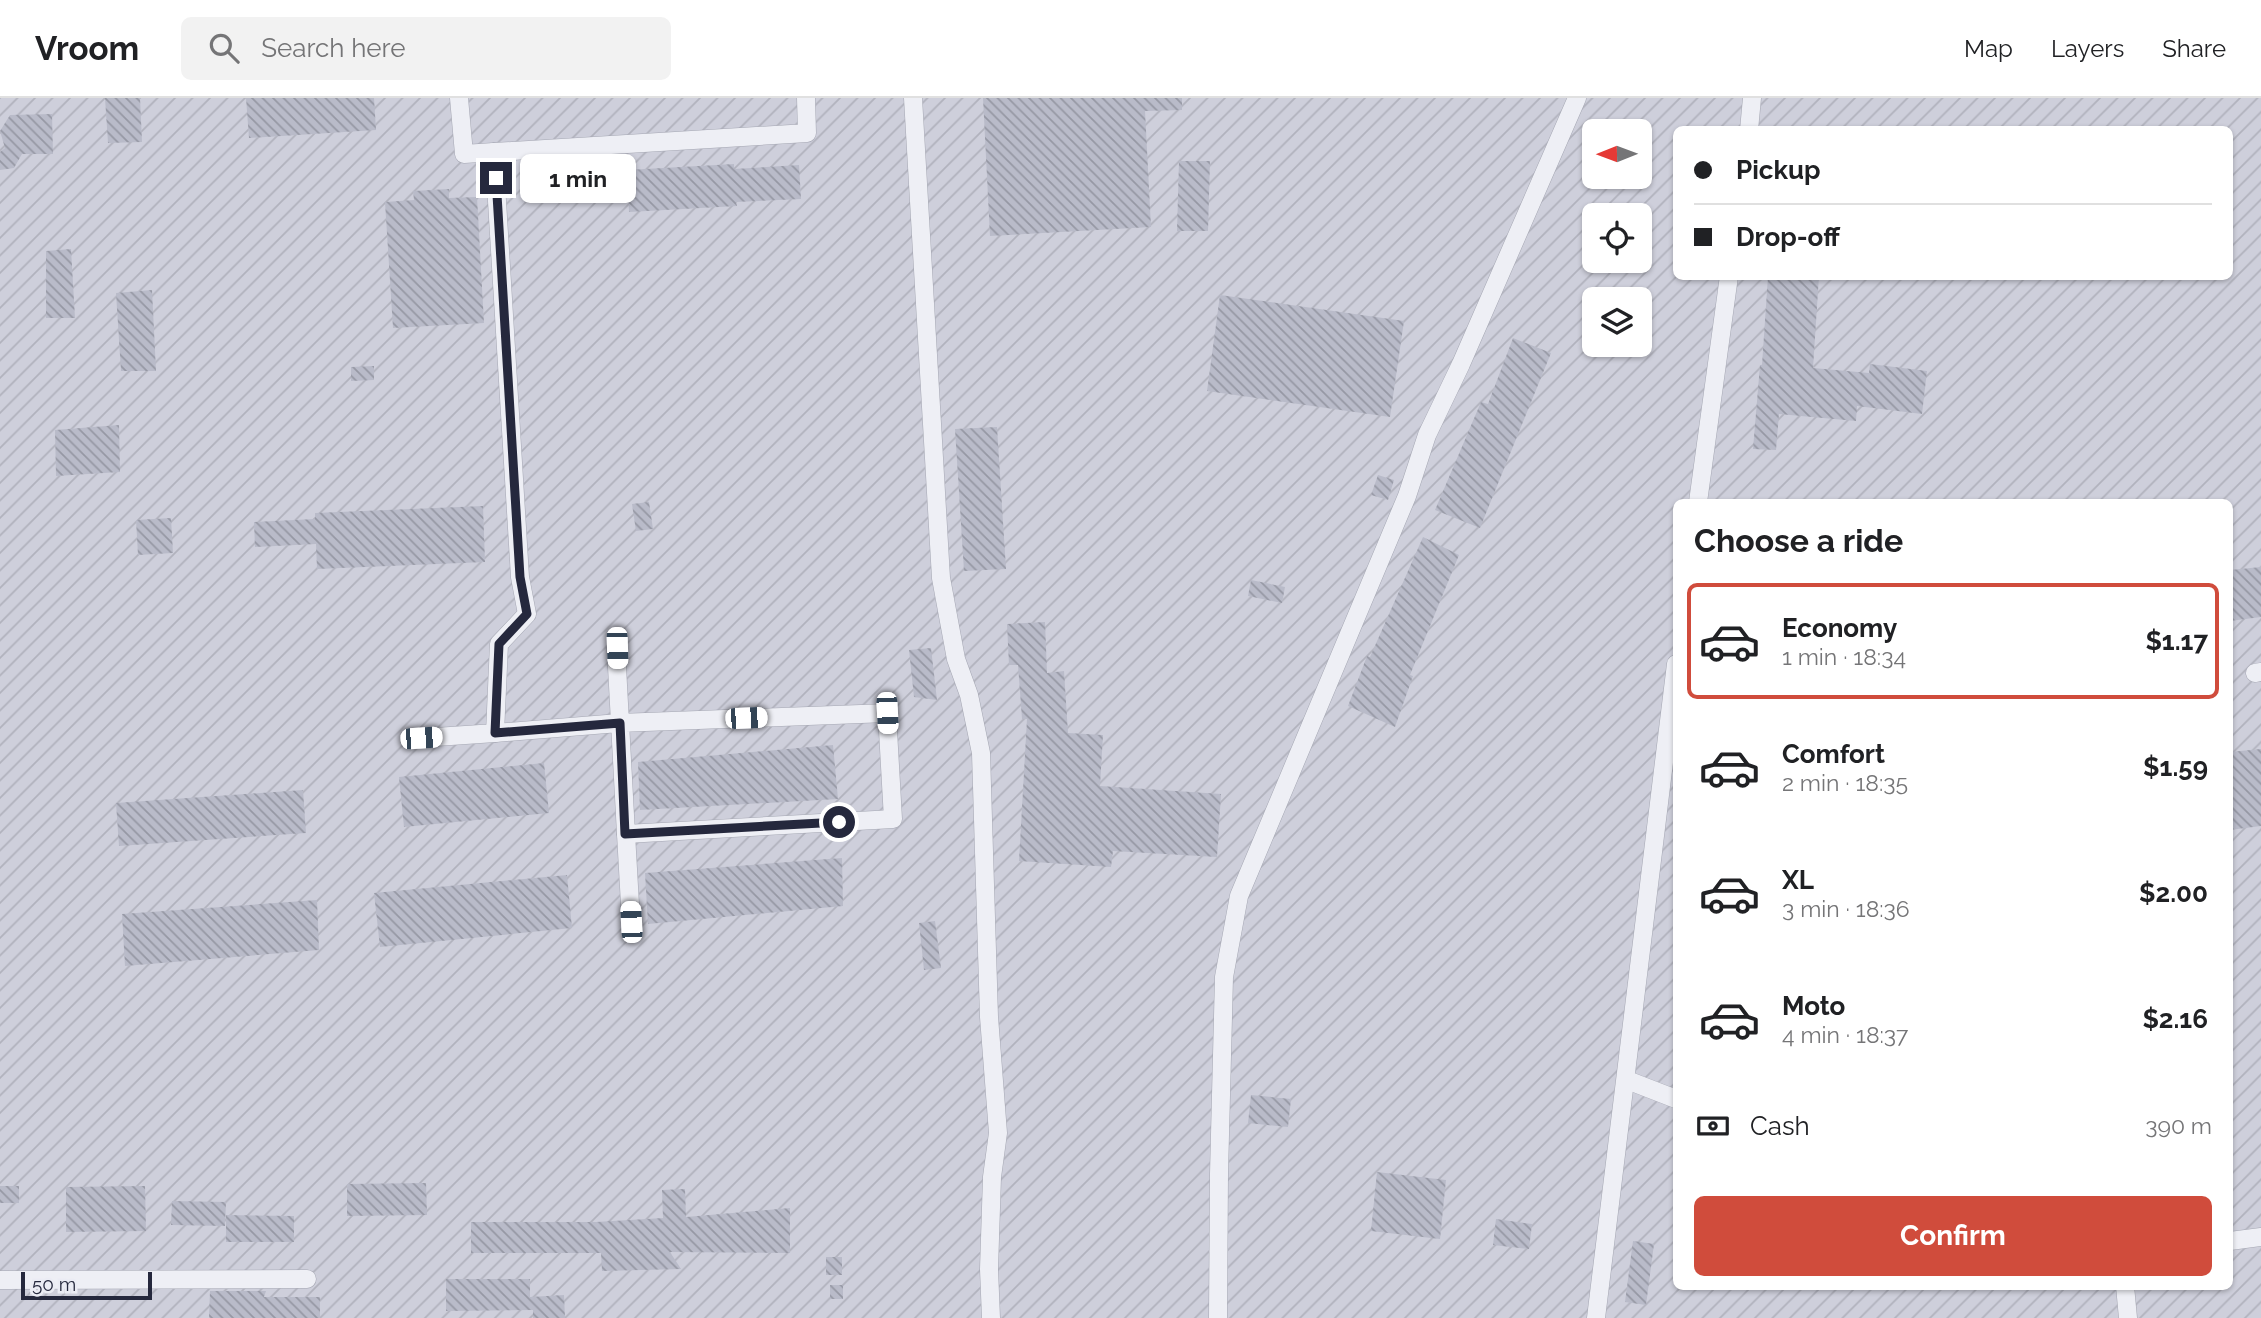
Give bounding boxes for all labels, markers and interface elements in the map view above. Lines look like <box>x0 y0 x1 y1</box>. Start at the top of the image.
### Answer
search box <box>181 17 671 80</box>
text: Vroom <box>35 29 139 68</box>
icon: search <box>205 29 243 67</box>
text: Search here <box>261 33 406 63</box>
text: Map <box>1964 34 2013 63</box>
text: Layers <box>2051 34 2124 63</box>
text: Share <box>2162 34 2226 63</box>
north arrow <box>1582 119 1652 189</box>
map controls <box>1582 119 1652 357</box>
callout: 1 min <box>520 154 636 202</box>
text: Pickup <box>1736 155 1821 185</box>
route end <box>480 162 512 194</box>
text: 1 min <box>549 165 607 192</box>
button: locate <box>1582 203 1652 273</box>
text: Drop-off <box>1736 222 1840 252</box>
button: layers <box>1582 287 1652 357</box>
text: Choose a ride <box>1694 522 1903 559</box>
icon: car <box>1698 610 1761 673</box>
text: Economy <box>1782 613 1897 643</box>
text: $1.17 <box>2145 626 2208 656</box>
car <box>606 627 629 669</box>
text: 1 min · 18:34 <box>1782 643 1906 670</box>
car <box>876 691 899 735</box>
car <box>725 707 768 729</box>
car <box>400 726 443 750</box>
icon: car <box>1698 736 1761 799</box>
text: Comfort <box>1782 739 1885 769</box>
text: $1.59 <box>2143 752 2208 782</box>
text: 2 min · 18:35 <box>1782 769 1908 796</box>
route start <box>823 806 855 838</box>
icon: car <box>1698 862 1761 925</box>
text: XL <box>1782 865 1814 895</box>
text: $2.00 <box>2139 878 2208 908</box>
text: 3 min · 18:36 <box>1782 895 1910 922</box>
car <box>620 900 643 944</box>
icon: car <box>1698 988 1761 1051</box>
text: Moto <box>1782 991 1845 1021</box>
text: $2.16 <box>2142 1004 2208 1034</box>
text: 4 min · 18:37 <box>1782 1021 1908 1048</box>
icon: cash <box>1694 1107 1732 1145</box>
text: Cash <box>1750 1111 1810 1141</box>
text: 390 m <box>2145 1112 2212 1139</box>
button: Confirm <box>1694 1196 2212 1276</box>
scale bar <box>21 1269 152 1301</box>
text: 50 m <box>32 1273 76 1295</box>

